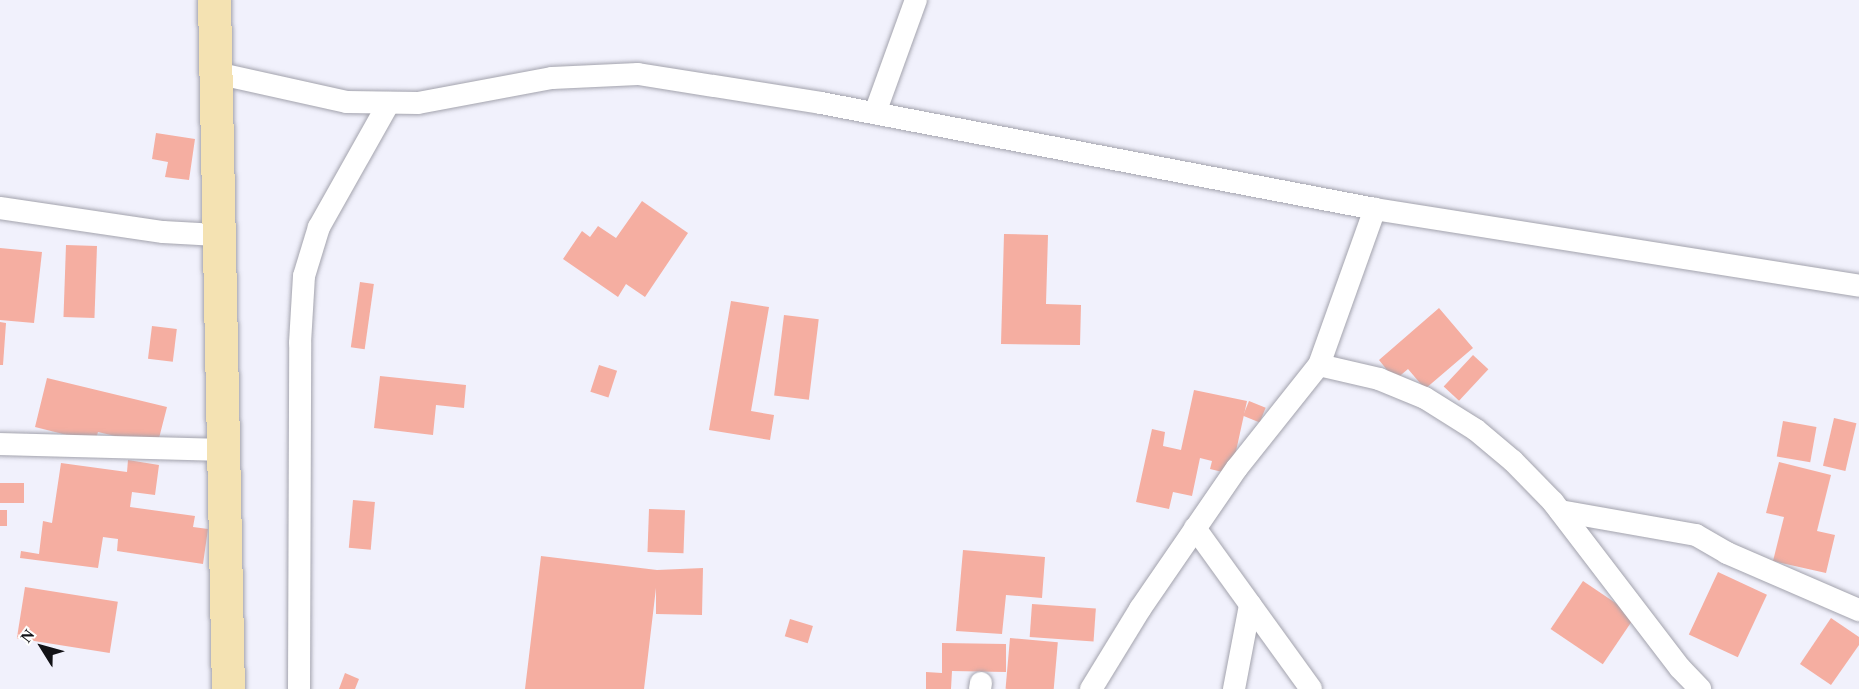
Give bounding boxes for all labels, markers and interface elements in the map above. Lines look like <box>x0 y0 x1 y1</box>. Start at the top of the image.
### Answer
north arrow <box>12 617 72 677</box>
text: N <box>17 626 37 646</box>

